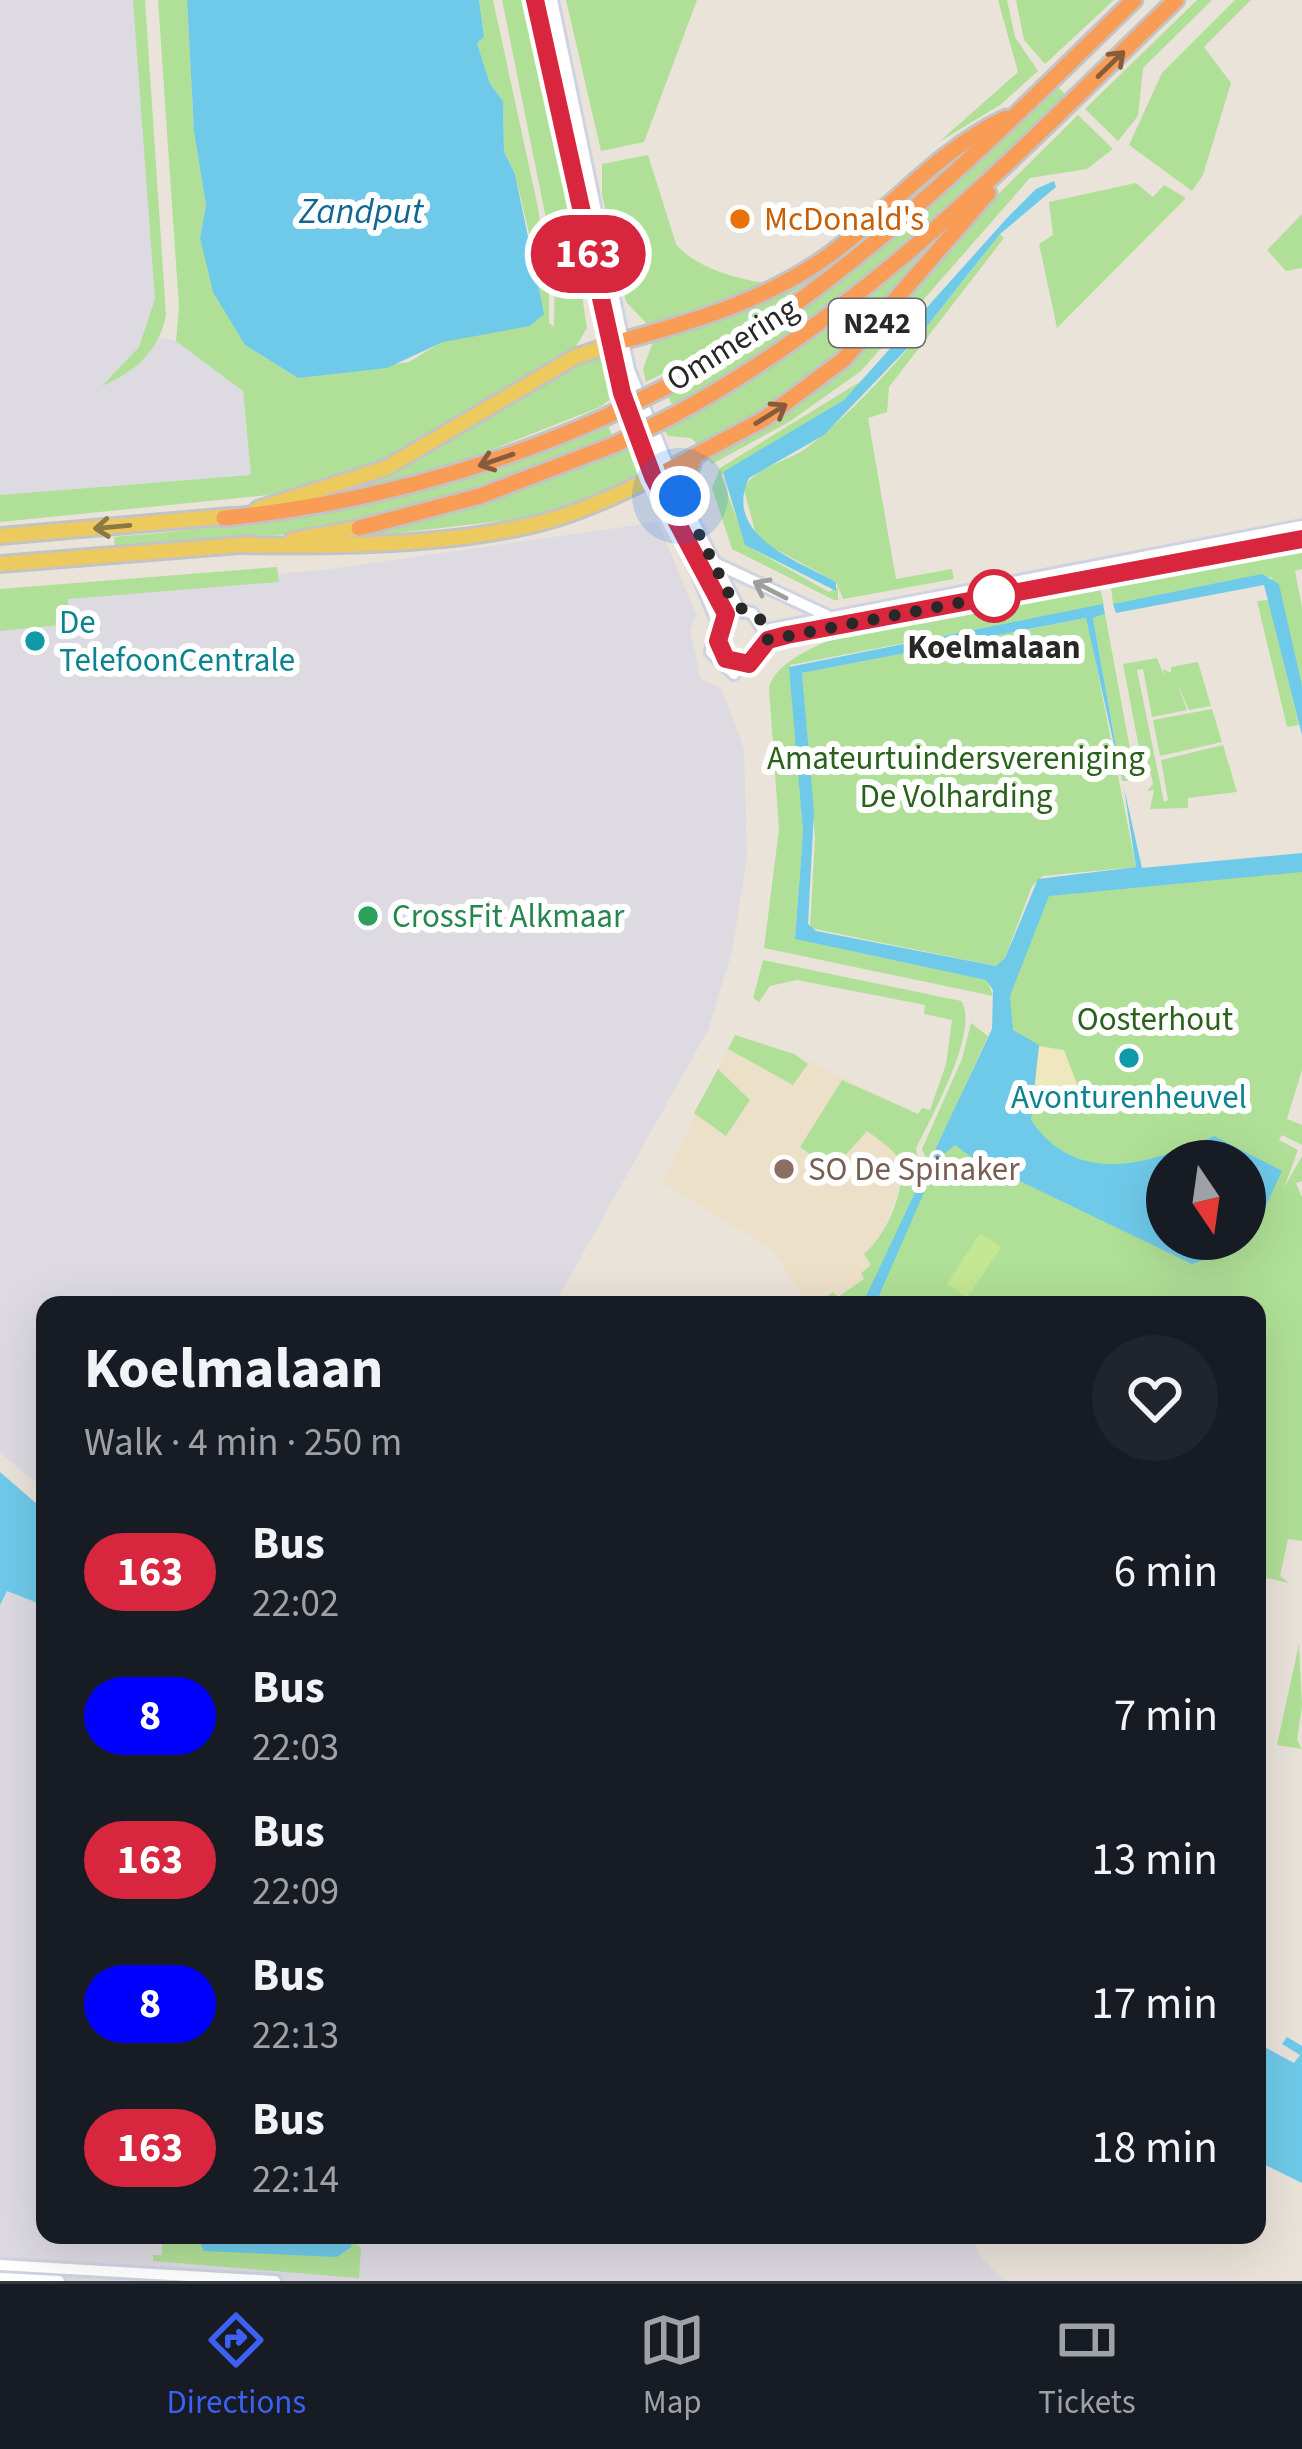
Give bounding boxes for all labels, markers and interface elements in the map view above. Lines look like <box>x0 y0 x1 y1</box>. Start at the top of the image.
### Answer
one-way arrow <box>1095 50 1125 78</box>
water label: Zandput <box>298 186 425 237</box>
place label: McDonald's <box>764 196 924 243</box>
marker: McDonald's <box>727 206 753 232</box>
line badge: 163 <box>519 215 657 293</box>
text: 163 <box>555 224 621 284</box>
street label: Ommering <box>657 285 807 403</box>
road number: N242 <box>829 299 925 347</box>
one-way arrow <box>753 402 787 426</box>
one-way arrow <box>478 451 515 472</box>
your location <box>650 466 710 526</box>
one-way arrow <box>93 516 132 539</box>
marker: Koelmalaan <box>969 571 1019 621</box>
one-way arrow <box>753 577 789 600</box>
place label: De TelefoonCentrale <box>59 599 295 684</box>
place label: Koelmalaan <box>907 624 1081 671</box>
marker: De TelefoonCentrale <box>22 628 48 654</box>
park label: Amateurtuindersvereniging De Volharding <box>767 735 1145 820</box>
place label: CrossFit Alkmaar <box>392 893 625 940</box>
marker: CrossFit Alkmaar <box>355 903 381 929</box>
park label: Oosterhout <box>1077 996 1233 1043</box>
marker: Avonturenheuvel <box>1116 1045 1142 1071</box>
place label: Avonturenheuvel <box>1011 1074 1247 1121</box>
north arrow <box>1146 1140 1266 1260</box>
map controls <box>1146 1140 1266 1260</box>
place label: SO De Spinaker <box>808 1146 1020 1193</box>
marker: SO De Spinaker <box>771 1156 797 1182</box>
text: Koelmalaan <box>84 1329 383 1410</box>
button: heart <box>1092 1335 1218 1461</box>
text: Walk · 4 min · 250 m <box>84 1415 402 1471</box>
text: Bus <box>252 1512 325 1576</box>
text: 6 min <box>1114 1540 1218 1604</box>
text: 163 <box>117 1542 183 1602</box>
text: 22:02 <box>252 1576 339 1632</box>
text: Bus <box>252 1656 325 1720</box>
text: 7 min <box>1114 1684 1218 1748</box>
text: 8 <box>139 1686 161 1746</box>
text: 22:03 <box>252 1720 339 1776</box>
text: Bus <box>252 1800 325 1864</box>
text: 13 min <box>1091 1828 1218 1892</box>
text: 163 <box>117 1830 183 1890</box>
text: 22:09 <box>252 1864 339 1920</box>
text: Bus <box>252 1944 325 2008</box>
text: 17 min <box>1091 1972 1218 2036</box>
text: 8 <box>139 1974 161 2034</box>
text: 22:13 <box>252 2008 339 2064</box>
text: Bus <box>252 2088 325 2152</box>
text: 18 min <box>1091 2116 1218 2180</box>
text: 163 <box>117 2118 183 2178</box>
text: 22:14 <box>252 2152 339 2208</box>
tab: Directions <box>167 2307 306 2426</box>
tab: Map <box>639 2307 705 2426</box>
tab: Tickets <box>1038 2307 1135 2426</box>

